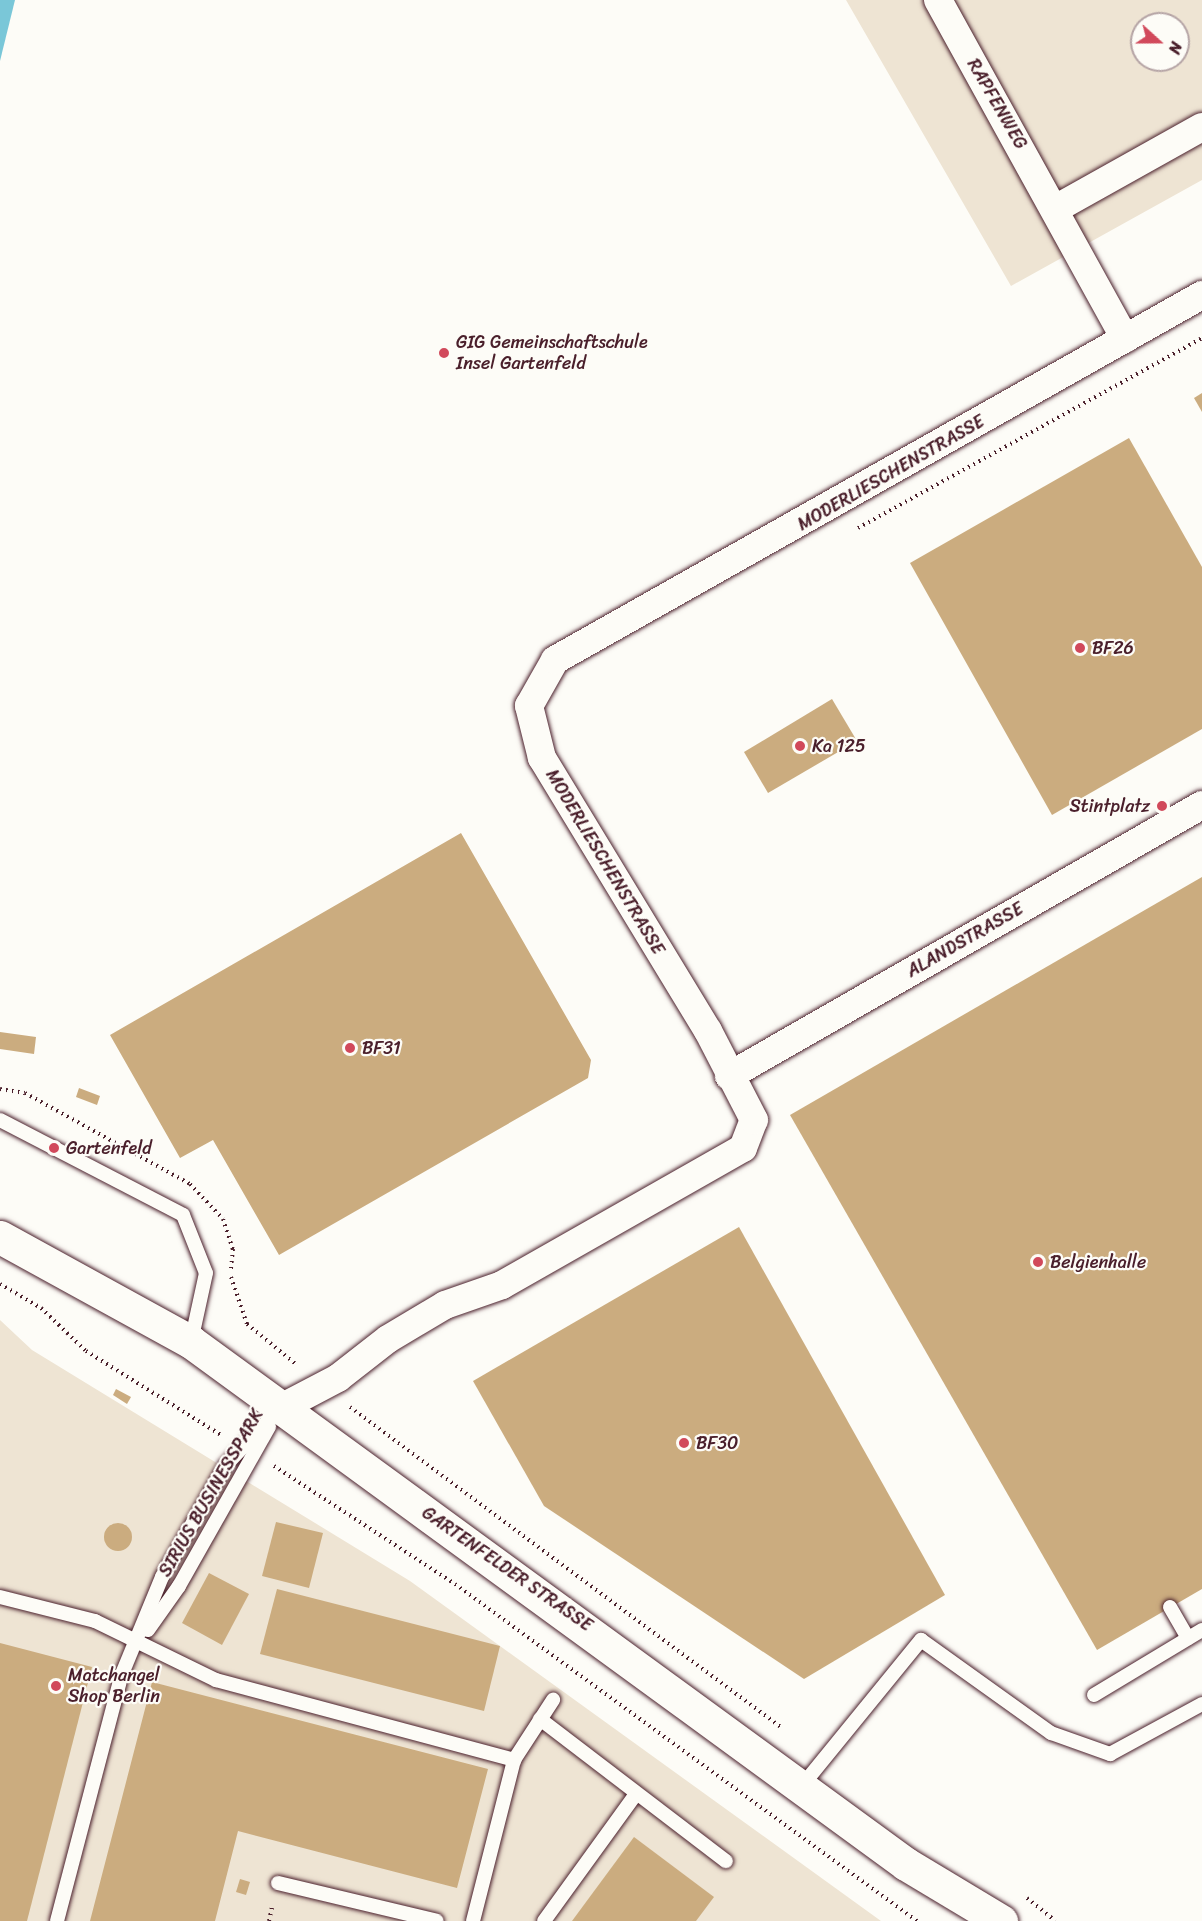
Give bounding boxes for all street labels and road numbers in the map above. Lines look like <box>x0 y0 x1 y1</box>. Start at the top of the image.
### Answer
street label: RAPFENWEG <box>962 55 1032 153</box>
street label: MODERLIESCHENSTRASSE <box>794 411 988 535</box>
street label: MODERLIESCHENSTRASSE <box>541 765 669 959</box>
street label: ALANDSTRASSE <box>903 898 1027 982</box>
street label: SIRIUS BUSINESSPARK <box>154 1405 268 1581</box>
street label: GARTENFELDER STRASSE <box>417 1501 597 1637</box>

